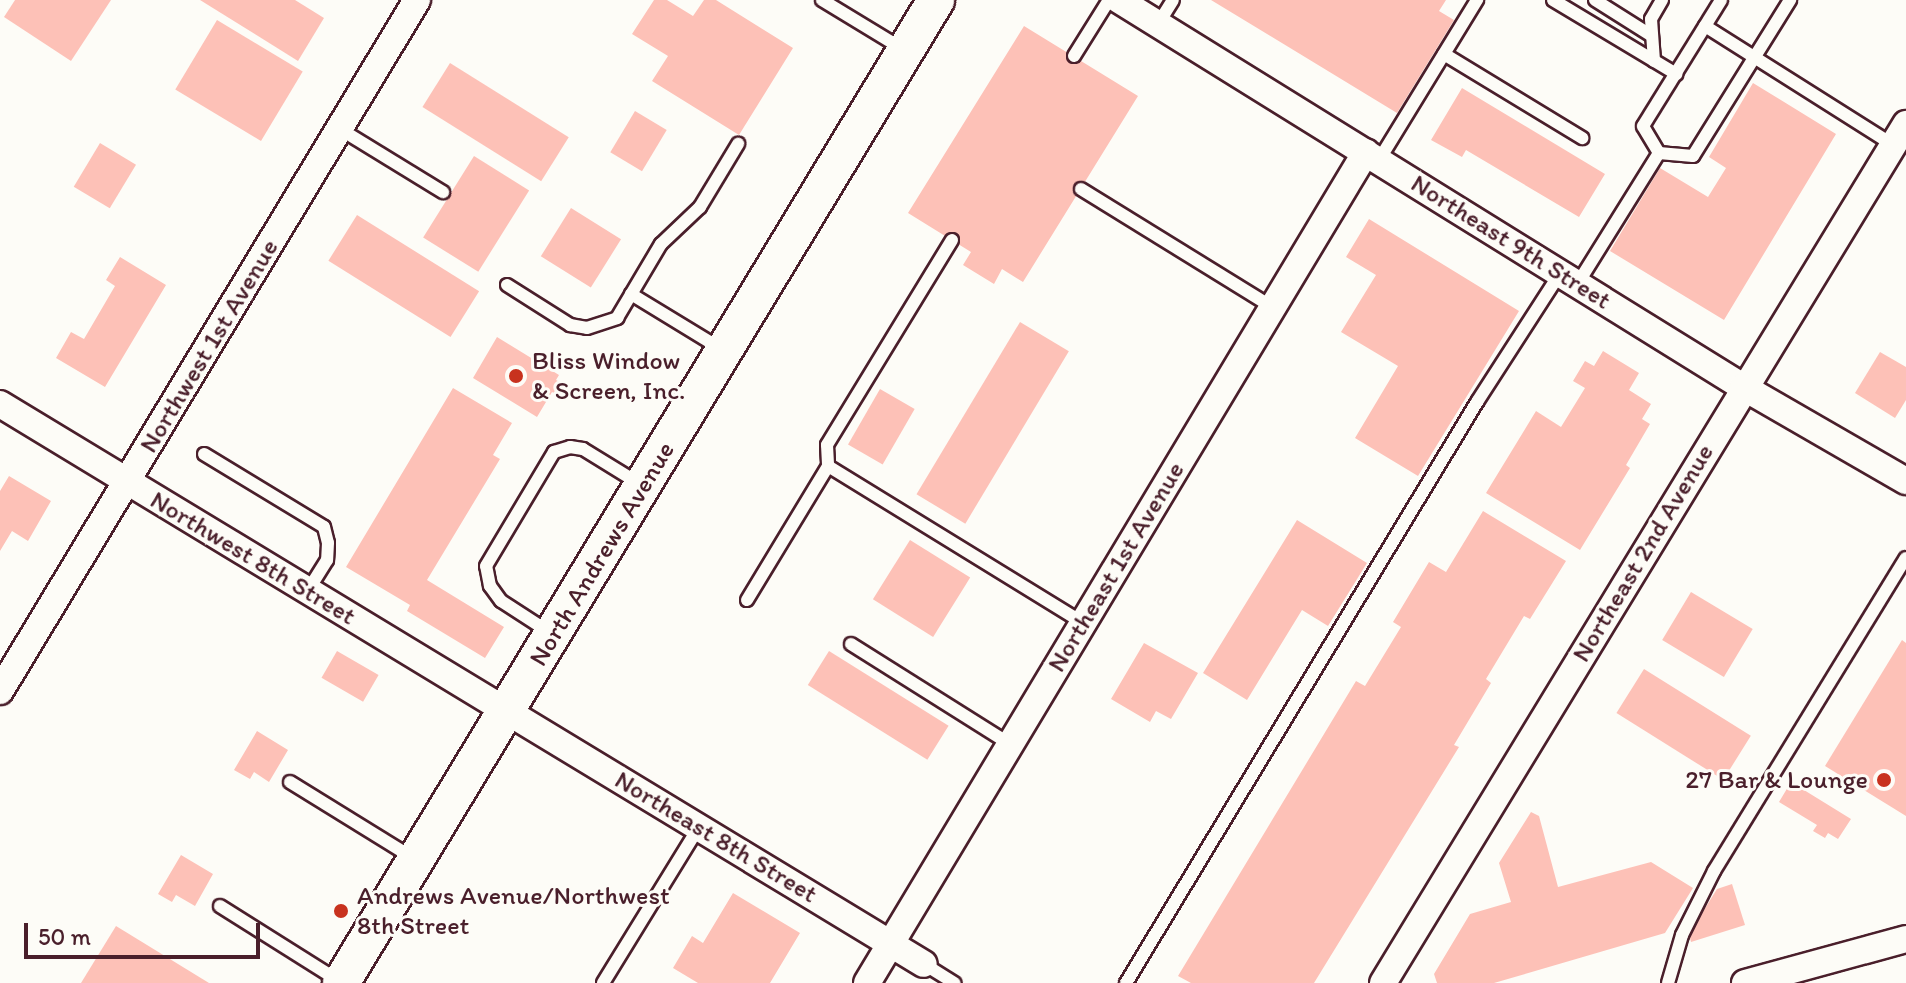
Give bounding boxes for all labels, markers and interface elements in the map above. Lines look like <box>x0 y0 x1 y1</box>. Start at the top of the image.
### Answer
street label: Northeast 9th Street <box>1406 168 1616 316</box>
street label: Northwest 1st Avenue <box>133 234 285 458</box>
place label: Bliss Window & Screen, Inc. <box>532 345 685 406</box>
marker: Bliss Window & Screen, Inc. <box>507 367 525 385</box>
street label: North Andrews Avenue <box>523 437 681 671</box>
street label: Northeast 2nd Avenue <box>1566 439 1720 667</box>
street label: Northeast 1st Avenue <box>1041 457 1191 677</box>
street label: Northwest 8th Street <box>145 484 361 632</box>
place label: 27 Bar & Lounge <box>1685 764 1868 796</box>
street label: Northeast 8th Street <box>610 765 822 909</box>
marker: 27 Bar & Lounge <box>1875 771 1893 789</box>
place label: Andrews Avenue/Northwest 8th Street <box>357 880 668 942</box>
marker: Andrews Avenue/Northwest 8th Street <box>332 902 350 920</box>
scale bar <box>28 907 264 957</box>
text: 50 m <box>38 922 91 951</box>

